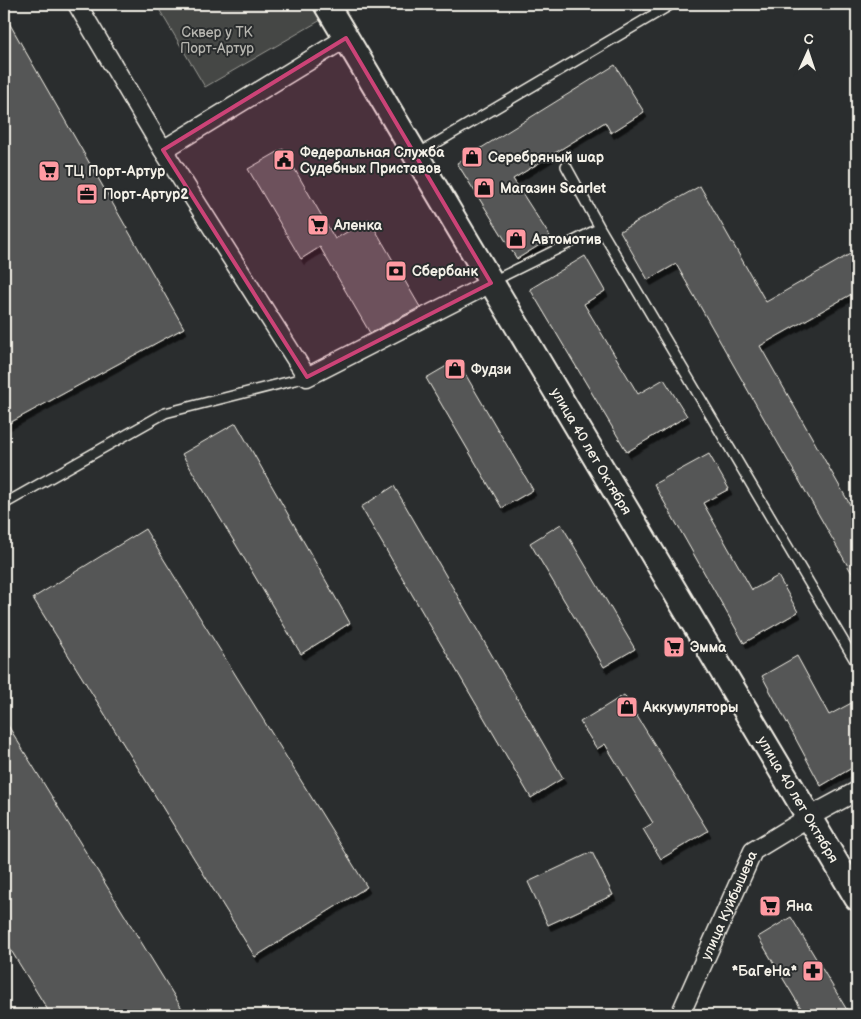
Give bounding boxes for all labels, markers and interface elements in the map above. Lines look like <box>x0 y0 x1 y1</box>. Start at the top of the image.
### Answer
park label: Сквер у ТК Порт-Артур <box>180 24 254 57</box>
north arrow <box>784 28 834 78</box>
text: С <box>803 31 814 48</box>
place label: Федеральная Служба Судебных Приставов <box>300 144 445 177</box>
shop icon: Серебряный шар <box>460 145 484 169</box>
public building icon: Федеральная Служба Судебных Приставов <box>272 148 296 172</box>
place label: Серебряный шар <box>488 149 605 166</box>
supermarket icon: ТЦ Порт-Артур <box>37 159 61 183</box>
place label: ТЦ Порт-Артур <box>65 163 166 180</box>
shop icon: Магазин Scarlet <box>472 176 496 200</box>
place label: Магазин Scarlet <box>500 180 606 197</box>
office icon: Порт-Артур2 <box>75 182 99 206</box>
place label: Порт-Артур2 <box>103 186 189 203</box>
supermarket icon: Аленка <box>306 213 330 237</box>
place label: Аленка <box>333 217 383 234</box>
shop icon: Автомотив <box>504 227 528 251</box>
place label: Автомотив <box>531 231 602 248</box>
bank icon: Сбербанк <box>384 259 408 283</box>
place label: Сбербанк <box>412 263 478 280</box>
shop icon: Фудзи <box>443 357 467 381</box>
place label: Фудзи <box>471 361 511 378</box>
street label: улица 40 лет Октября <box>547 385 635 518</box>
supermarket icon: Эмма <box>662 635 686 659</box>
place label: Эмма <box>690 639 727 656</box>
shop icon: Аккумуляторы <box>615 695 639 719</box>
place label: Аккумуляторы <box>642 699 738 716</box>
street label: улица 40 лет Октября <box>754 733 842 866</box>
street label: улица Куйбышева <box>697 848 761 963</box>
supermarket icon: Яна <box>758 894 782 918</box>
place label: Яна <box>786 898 813 915</box>
pharmacy icon: *БаГеНа* <box>801 959 825 983</box>
place label: *БаГеНа* <box>731 963 797 980</box>

